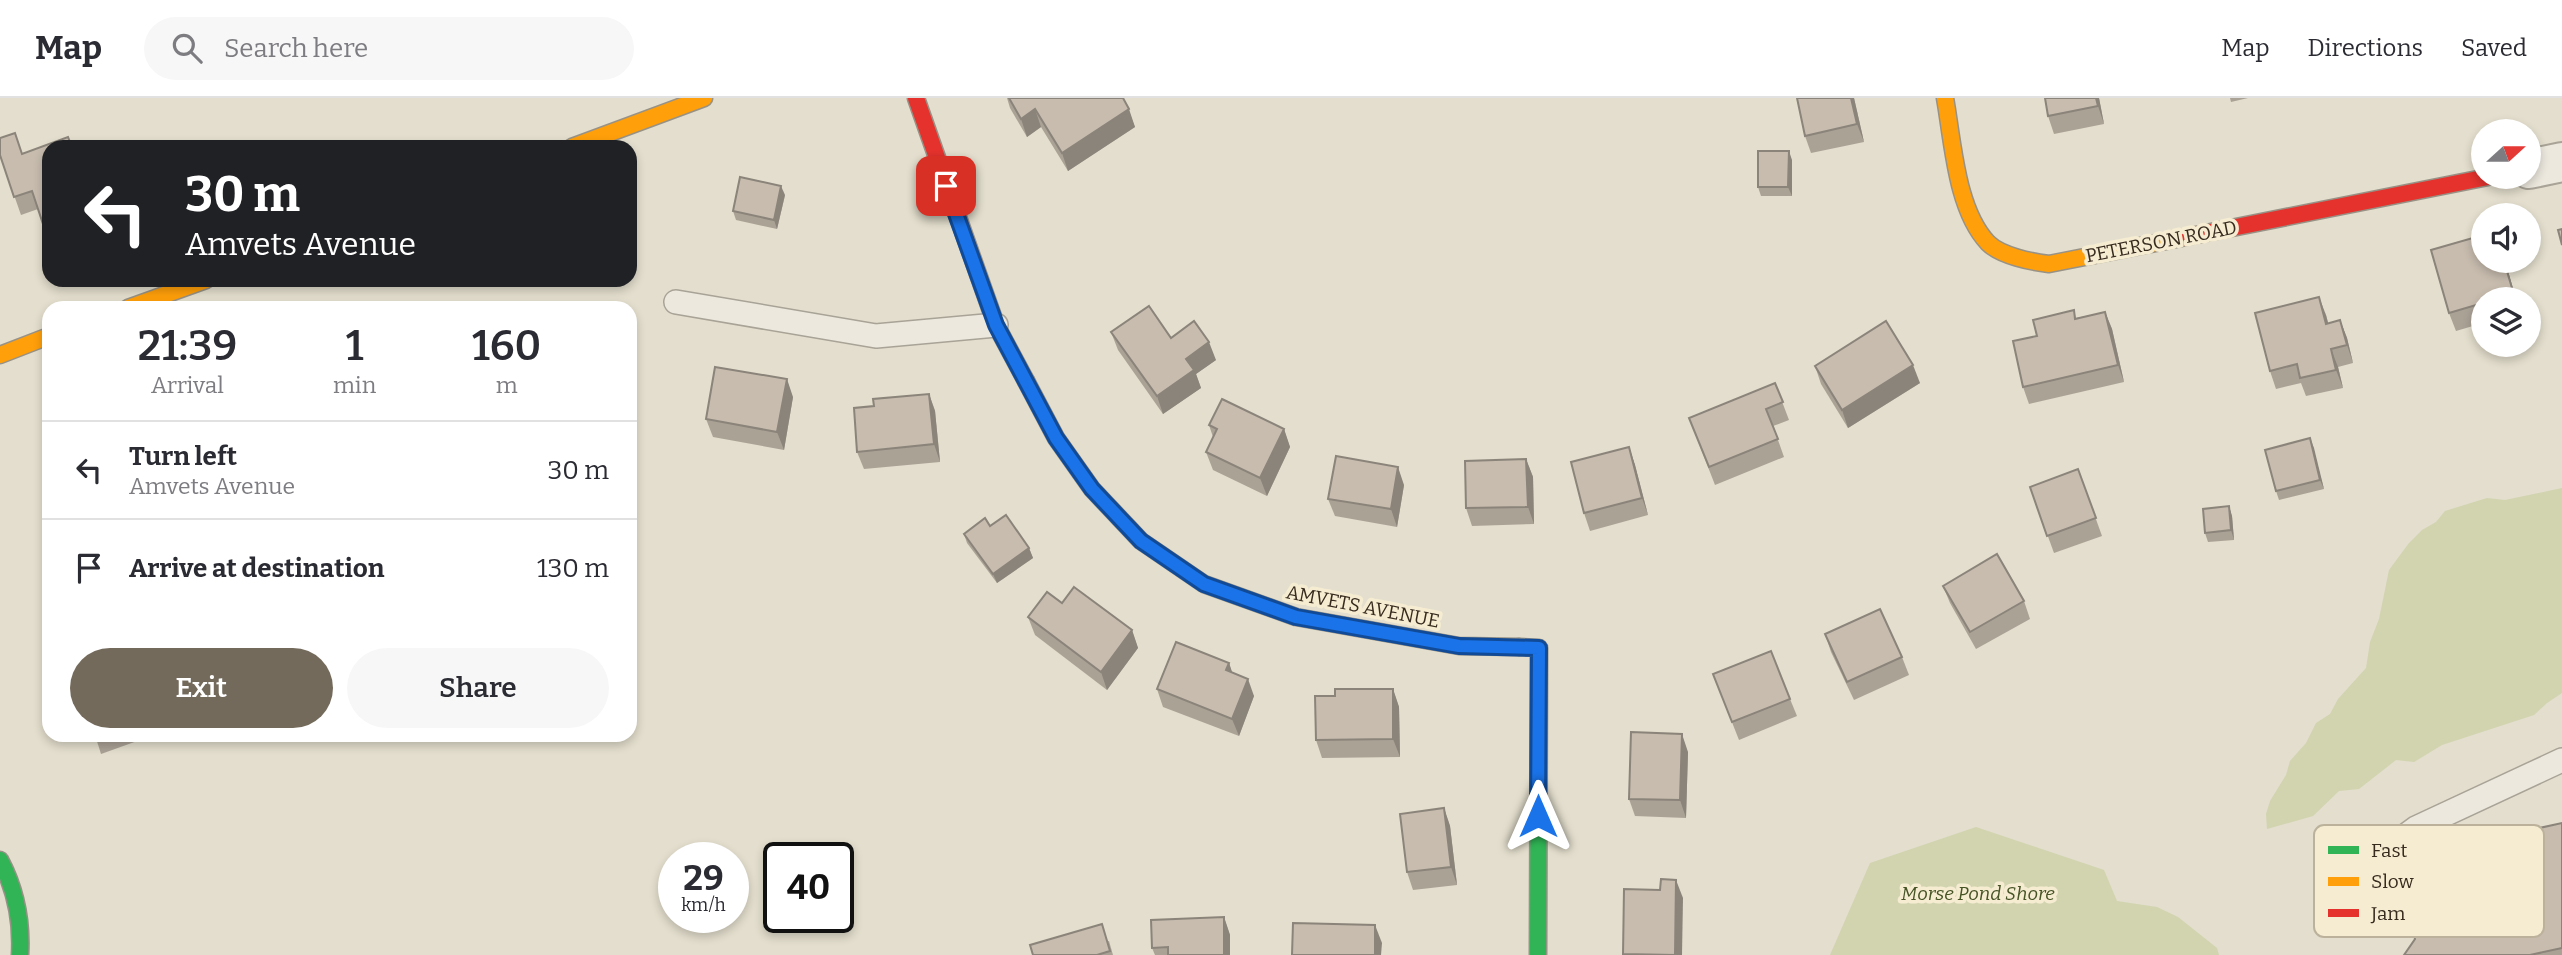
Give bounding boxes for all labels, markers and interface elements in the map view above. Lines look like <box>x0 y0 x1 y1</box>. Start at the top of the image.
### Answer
search box <box>144 17 634 80</box>
text: Map <box>35 28 102 68</box>
icon: search <box>168 29 206 67</box>
text: Search here <box>224 33 368 64</box>
text: Map <box>2221 34 2270 62</box>
text: Directions <box>2308 34 2423 62</box>
text: Saved <box>2461 34 2527 62</box>
north arrow <box>2471 119 2541 189</box>
map controls <box>2471 119 2541 357</box>
pin <box>916 156 976 216</box>
text: 30 m <box>185 165 300 224</box>
icon: arrive <box>927 167 965 205</box>
icon: left <box>70 168 161 259</box>
button: sound <box>2471 203 2541 273</box>
street label: PETERSON ROAD <box>2084 216 2239 267</box>
text: Amvets Avenue <box>185 225 416 263</box>
button: layers <box>2471 287 2541 357</box>
text: 21:39 <box>138 321 237 371</box>
text: 1 <box>346 321 363 371</box>
text: 160 <box>472 321 541 371</box>
text: Arrival <box>151 371 224 399</box>
text: min <box>333 371 376 399</box>
text: m <box>496 371 518 399</box>
text: Turn left <box>129 441 237 472</box>
icon: left <box>70 451 108 489</box>
text: 30 m <box>548 455 609 486</box>
text: Amvets Avenue <box>129 472 295 500</box>
icon: arrive <box>70 549 108 587</box>
text: Arrive at destination <box>129 553 384 584</box>
text: 130 m <box>537 553 609 584</box>
street label: AMVETS AVENUE <box>1284 580 1442 633</box>
button: Exit <box>70 648 333 728</box>
button: Share <box>347 648 609 728</box>
position arrow <box>1501 779 1575 853</box>
legend <box>2314 825 2544 937</box>
text: Fast <box>2371 839 2408 862</box>
speed limit sign: 40 <box>763 842 854 933</box>
text: 29 <box>683 857 724 899</box>
text: Slow <box>2371 870 2414 893</box>
park label: Morse Pond Shore <box>1901 882 2055 905</box>
text: km/h <box>681 894 726 916</box>
text: Jam <box>2370 902 2405 925</box>

